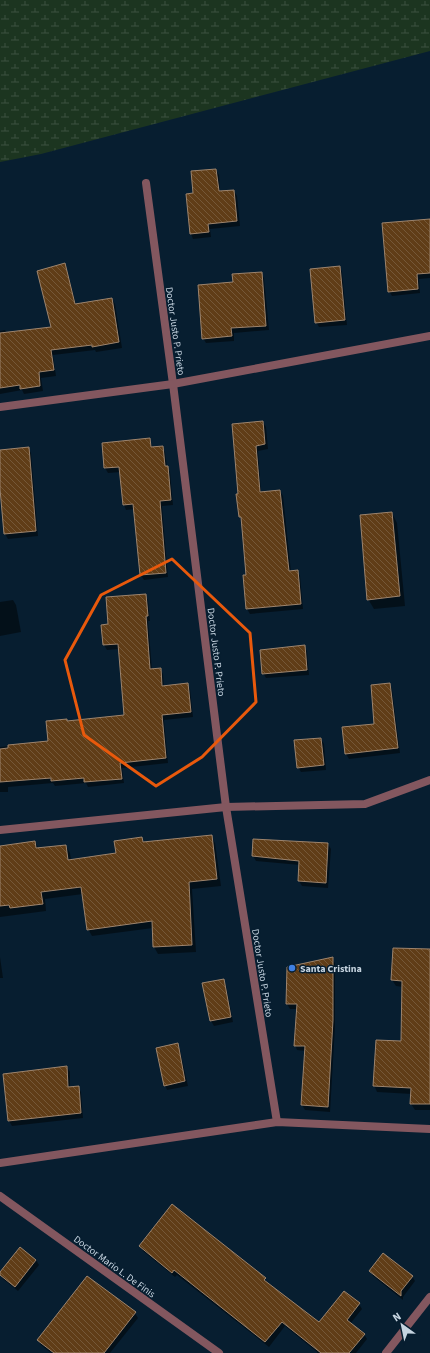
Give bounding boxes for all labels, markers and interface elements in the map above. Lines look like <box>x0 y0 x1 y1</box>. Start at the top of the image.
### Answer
street label: Doctor Justo P. Prieto <box>162 286 188 376</box>
street label: Doctor Justo P. Prieto <box>204 607 228 697</box>
street label: Doctor Justo P. Prieto <box>248 928 276 1018</box>
place label: Santa Cristina <box>300 962 362 976</box>
marker: Santa Cristina <box>287 963 297 973</box>
street label: Doctor Mario L. De Finis <box>71 1232 158 1301</box>
north arrow <box>382 1305 422 1345</box>
text: N <box>390 1309 404 1325</box>

